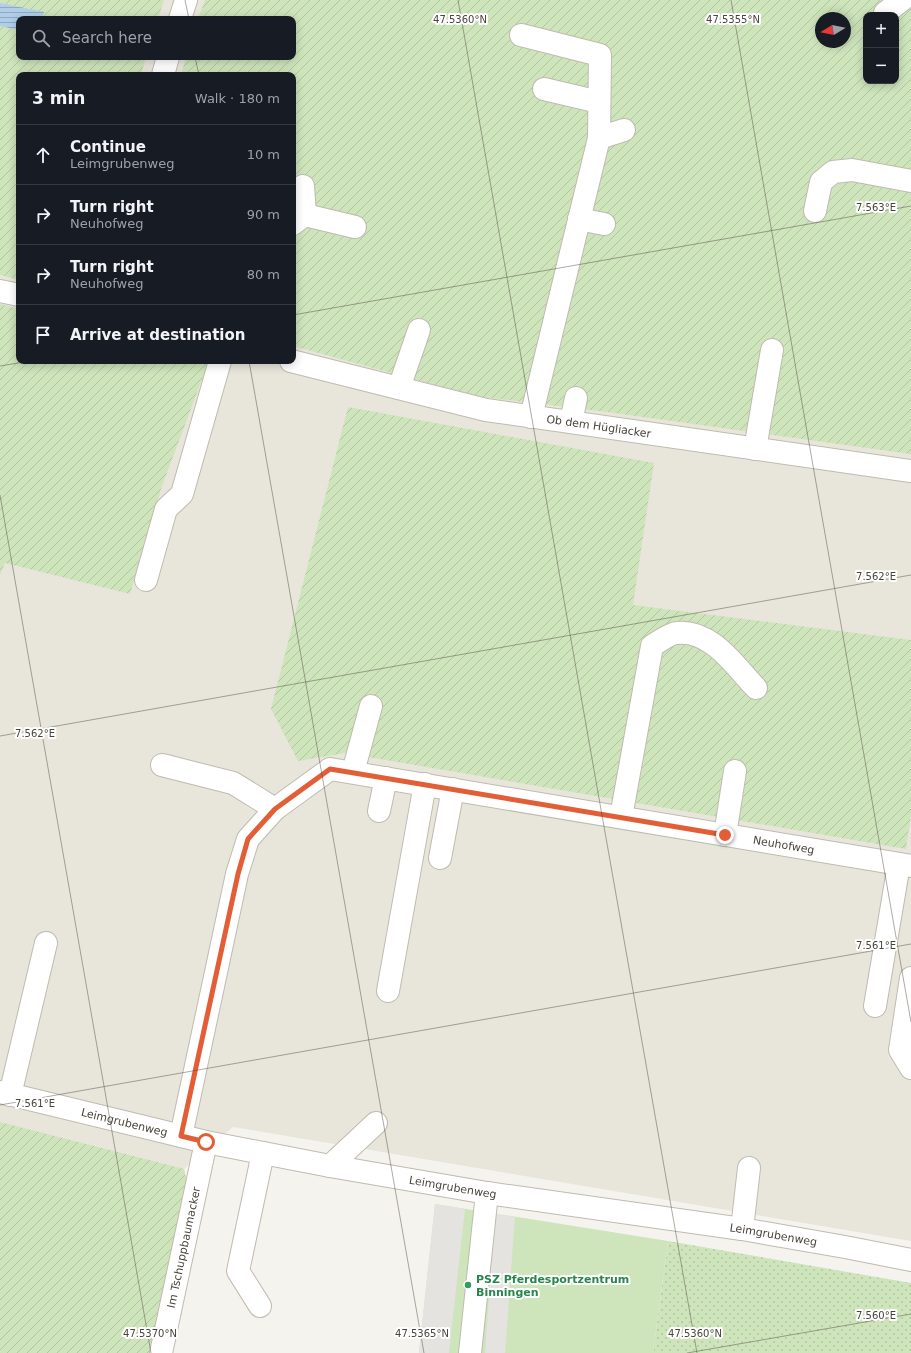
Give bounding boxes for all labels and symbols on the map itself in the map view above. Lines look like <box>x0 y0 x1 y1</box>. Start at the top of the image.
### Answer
north arrow <box>815 12 851 48</box>
text: 47.5360°N <box>433 14 487 25</box>
text: 47.5355°N <box>706 14 760 25</box>
text: 7.563°E <box>856 202 896 213</box>
street label: Ob dem Hügliacker <box>546 413 652 441</box>
text: 7.562°E <box>856 571 896 582</box>
text: 7.562°E <box>15 728 55 739</box>
route end <box>716 826 734 844</box>
street label: Neuhofweg <box>752 834 815 857</box>
text: 7.561°E <box>856 940 896 951</box>
text: 7.561°E <box>15 1098 55 1109</box>
street label: Leimgrubenweg <box>80 1106 169 1139</box>
route start <box>197 1133 215 1151</box>
street label: Leimgrubenweg <box>408 1174 497 1201</box>
street label: Im Tschuppbaumacker <box>165 1185 203 1309</box>
street label: Leimgrubenweg <box>729 1221 818 1249</box>
place label: PSZ Pferdesportzentrum Binningen <box>476 1273 629 1299</box>
marker: PSZ Pferdesportzentrum Binningen <box>463 1280 473 1290</box>
text: 7.560°E <box>856 1310 896 1321</box>
text: 47.5370°N <box>123 1328 177 1339</box>
text: 47.5365°N <box>395 1328 449 1339</box>
text: 47.5360°N <box>668 1328 722 1339</box>

